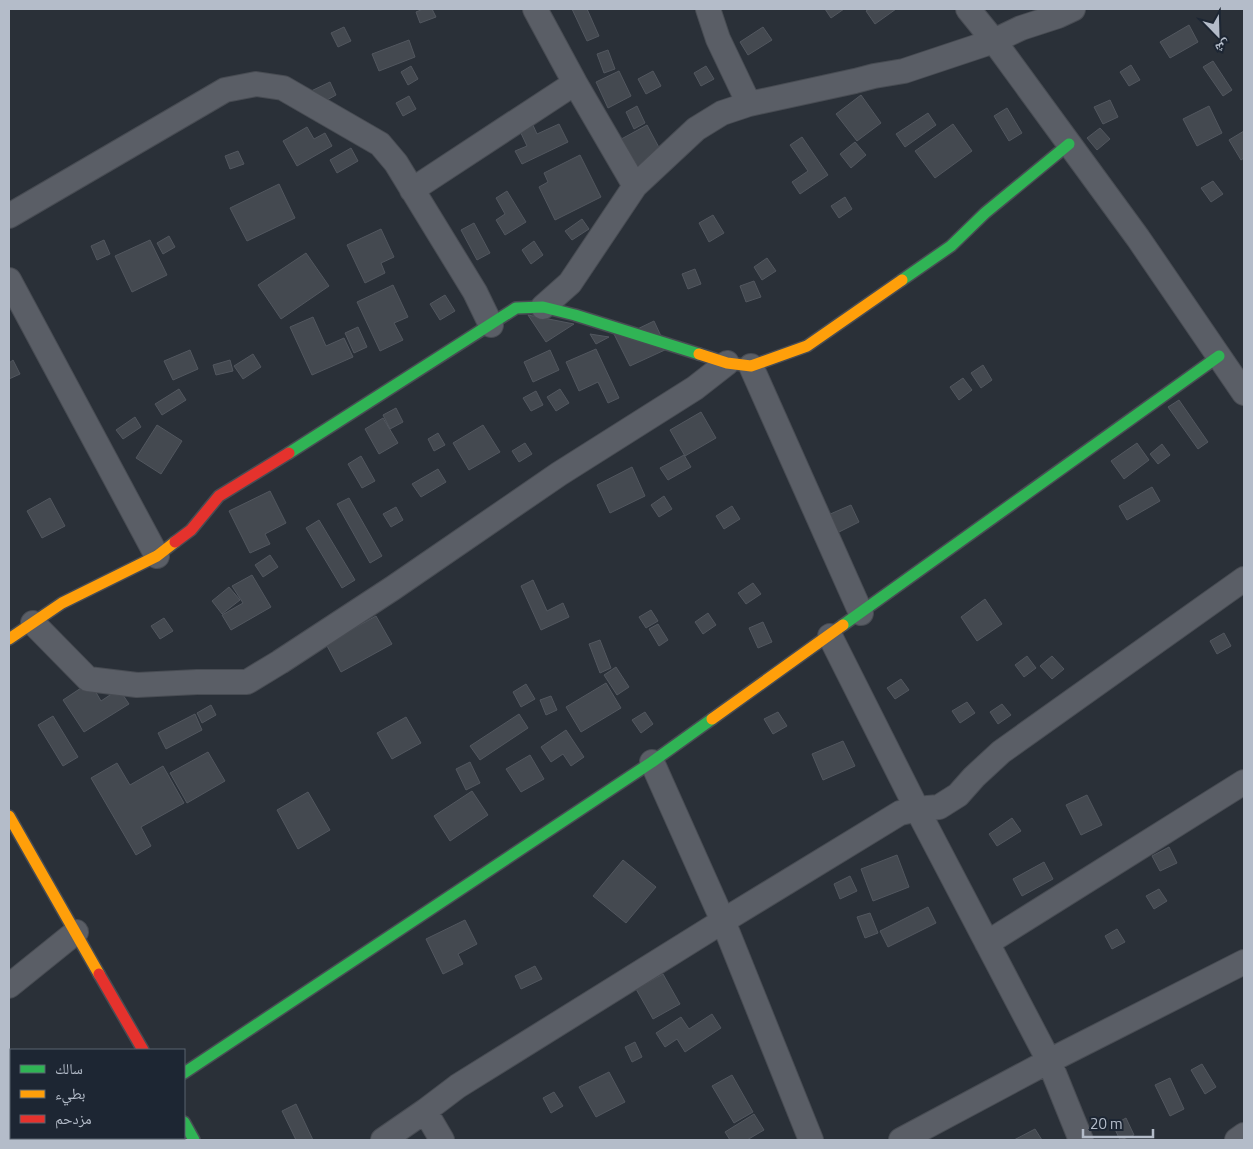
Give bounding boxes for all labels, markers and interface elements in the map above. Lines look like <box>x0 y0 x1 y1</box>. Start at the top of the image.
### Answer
north arrow <box>1193 10 1243 60</box>
text: ش <box>1212 35 1234 60</box>
legend <box>10 1049 185 1139</box>
text: سالك <box>55 1057 83 1080</box>
text: بطيء <box>55 1082 85 1106</box>
scale bar <box>1083 1106 1153 1138</box>
text: مزدحم <box>55 1107 92 1130</box>
text: 20 m <box>1090 1112 1123 1135</box>

